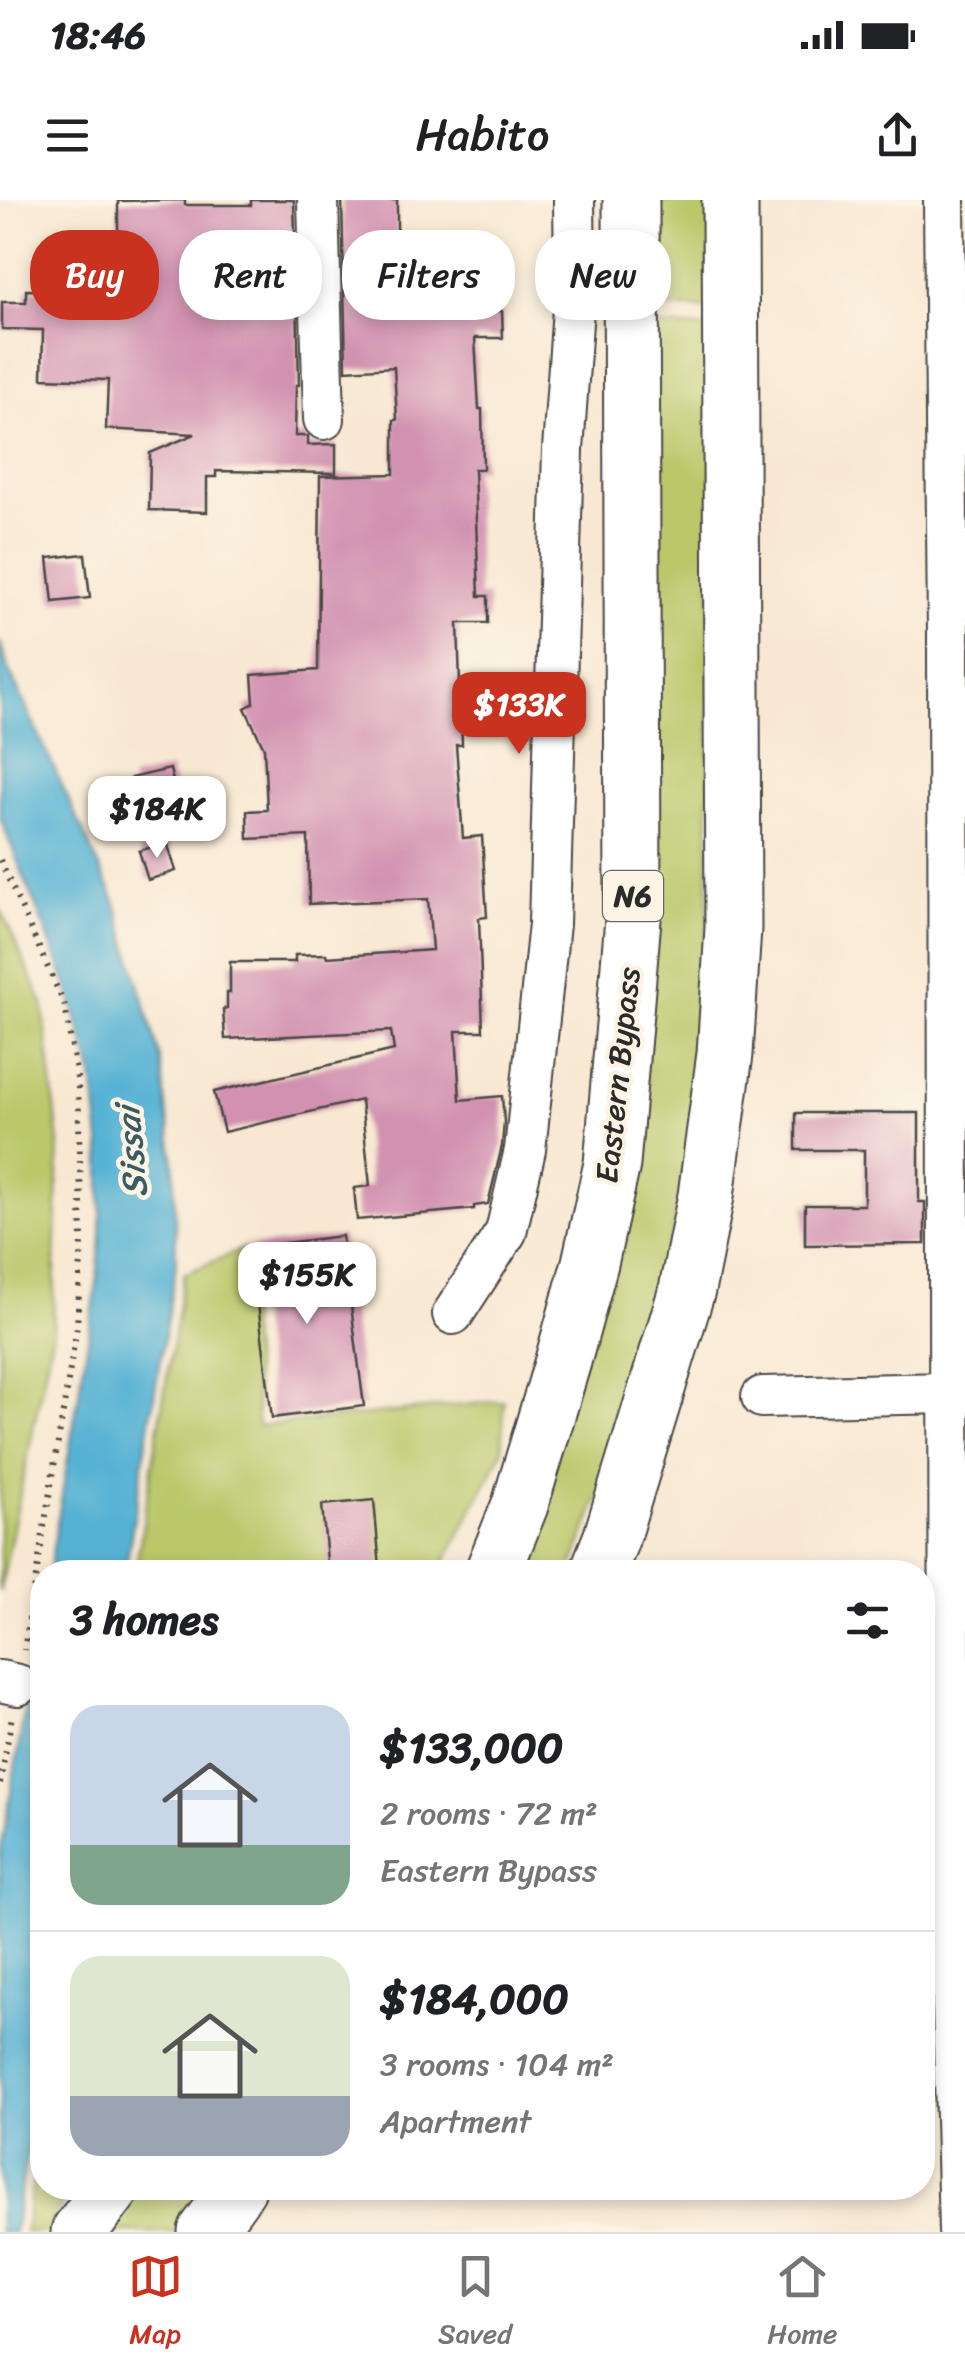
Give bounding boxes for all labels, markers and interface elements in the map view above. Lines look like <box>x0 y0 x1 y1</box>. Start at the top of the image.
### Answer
text: 18:46 <box>50 2 146 69</box>
text: Habito <box>416 95 549 175</box>
icon: menu <box>40 108 95 163</box>
icon: share <box>870 108 925 163</box>
chip: Buy <box>30 230 159 320</box>
chip: Rent <box>179 230 322 320</box>
chip: Filters <box>342 230 515 320</box>
chip: New <box>535 230 671 320</box>
pin: $133K <box>449 672 589 757</box>
text: $133K <box>474 676 564 733</box>
pin: $184K <box>87 776 227 861</box>
text: $184K <box>110 780 204 837</box>
road number: N6 <box>603 871 663 921</box>
street label: Eastern Bypass <box>578 964 658 1186</box>
water label: Sissai <box>96 1098 166 1200</box>
pin: $155K <box>237 1242 377 1327</box>
text: $155K <box>260 1246 354 1303</box>
text: 3 homes <box>70 1583 218 1657</box>
icon: filters <box>840 1593 895 1648</box>
text: $133,000 <box>380 1711 563 1785</box>
icon: home <box>150 1745 270 1865</box>
text: 2 rooms · 72 m² <box>380 1785 598 1842</box>
text: Eastern Bypass <box>380 1842 597 1899</box>
text: $184,000 <box>380 1962 569 2036</box>
icon: home <box>150 1996 270 2116</box>
text: 3 rooms · 104 m² <box>380 2036 614 2093</box>
text: Apartment <box>380 2093 531 2150</box>
tab: Map <box>128 2249 183 2358</box>
tab: Saved <box>438 2249 512 2358</box>
tab: Home <box>767 2249 837 2358</box>

